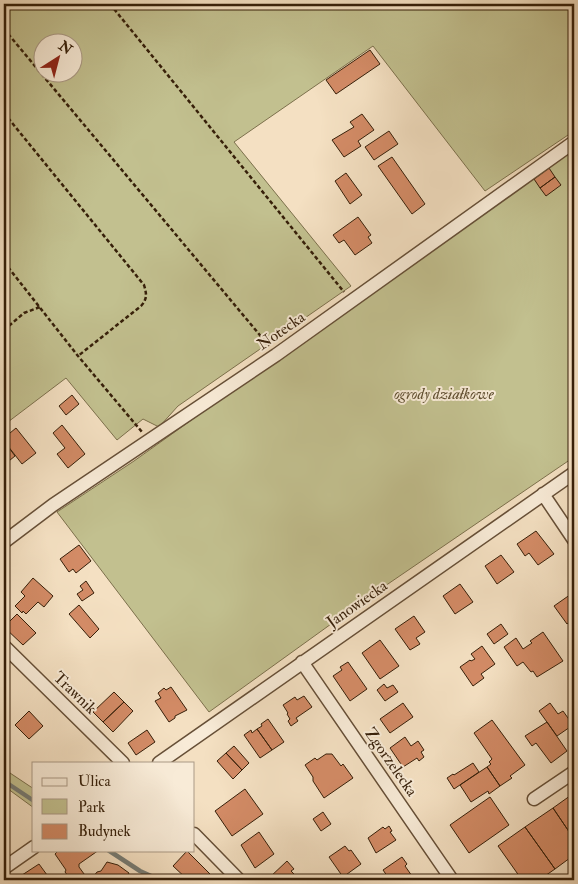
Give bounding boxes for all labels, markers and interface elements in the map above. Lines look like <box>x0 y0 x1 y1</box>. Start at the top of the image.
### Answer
north arrow <box>32 32 82 82</box>
text: N <box>54 37 76 59</box>
street label: Notecka <box>253 307 309 355</box>
park label: ogrody działkowe <box>394 384 495 404</box>
street label: Janowiecka <box>322 576 392 634</box>
street label: Trawnik <box>49 668 101 719</box>
street label: Zgorzelecka <box>360 724 422 801</box>
legend <box>32 762 195 852</box>
text: Ulica <box>78 772 111 791</box>
text: Park <box>78 798 105 817</box>
text: Budynek <box>78 822 131 841</box>

